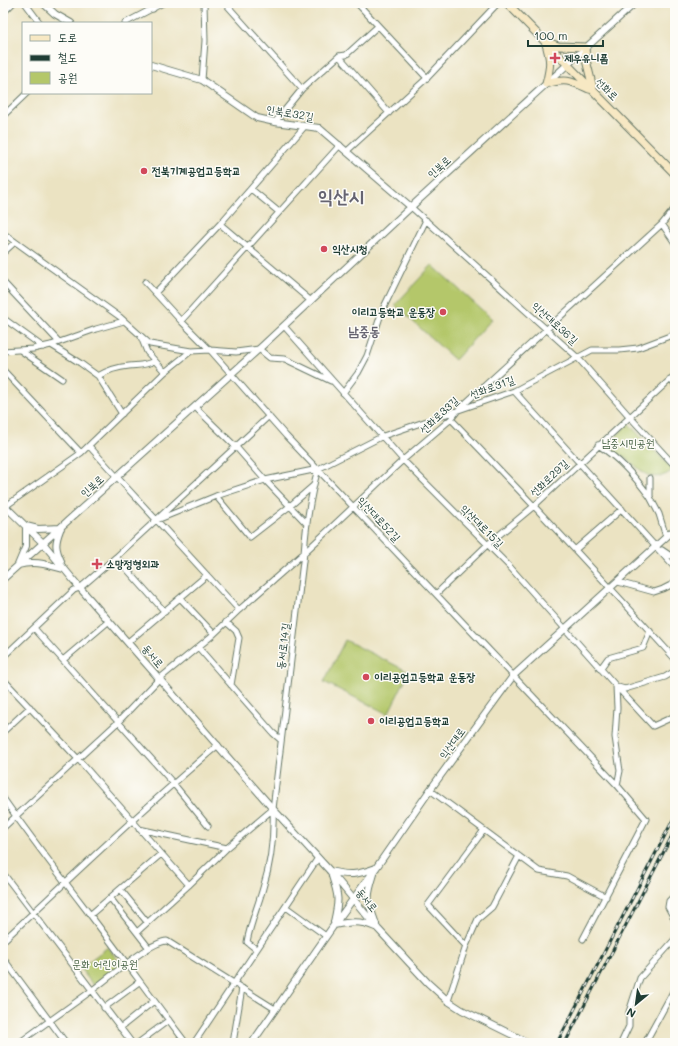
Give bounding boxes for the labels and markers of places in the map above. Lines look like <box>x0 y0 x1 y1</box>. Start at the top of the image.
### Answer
place label: 제우유니폼 <box>564 50 608 65</box>
marker: 제우유니폼 <box>549 52 561 64</box>
place label: 전북기계공업고등학교 <box>151 163 241 178</box>
marker: 전북기계공업고등학교 <box>139 166 149 176</box>
place label: 익산시청 <box>332 241 368 256</box>
marker: 익산시청 <box>319 244 329 254</box>
place label: 이리고등학교 운동장 <box>351 304 435 319</box>
marker: 이리고등학교 운동장 <box>438 307 448 317</box>
place label: 소망정형외과 <box>106 556 159 571</box>
marker: 소망정형외과 <box>91 558 103 570</box>
place label: 이리공업고등학교 운동장 <box>374 669 475 684</box>
marker: 이리공업고등학교 운동장 <box>361 672 371 682</box>
place label: 이리공업고등학교 <box>379 713 450 728</box>
marker: 이리공업고등학교 <box>366 716 376 726</box>

